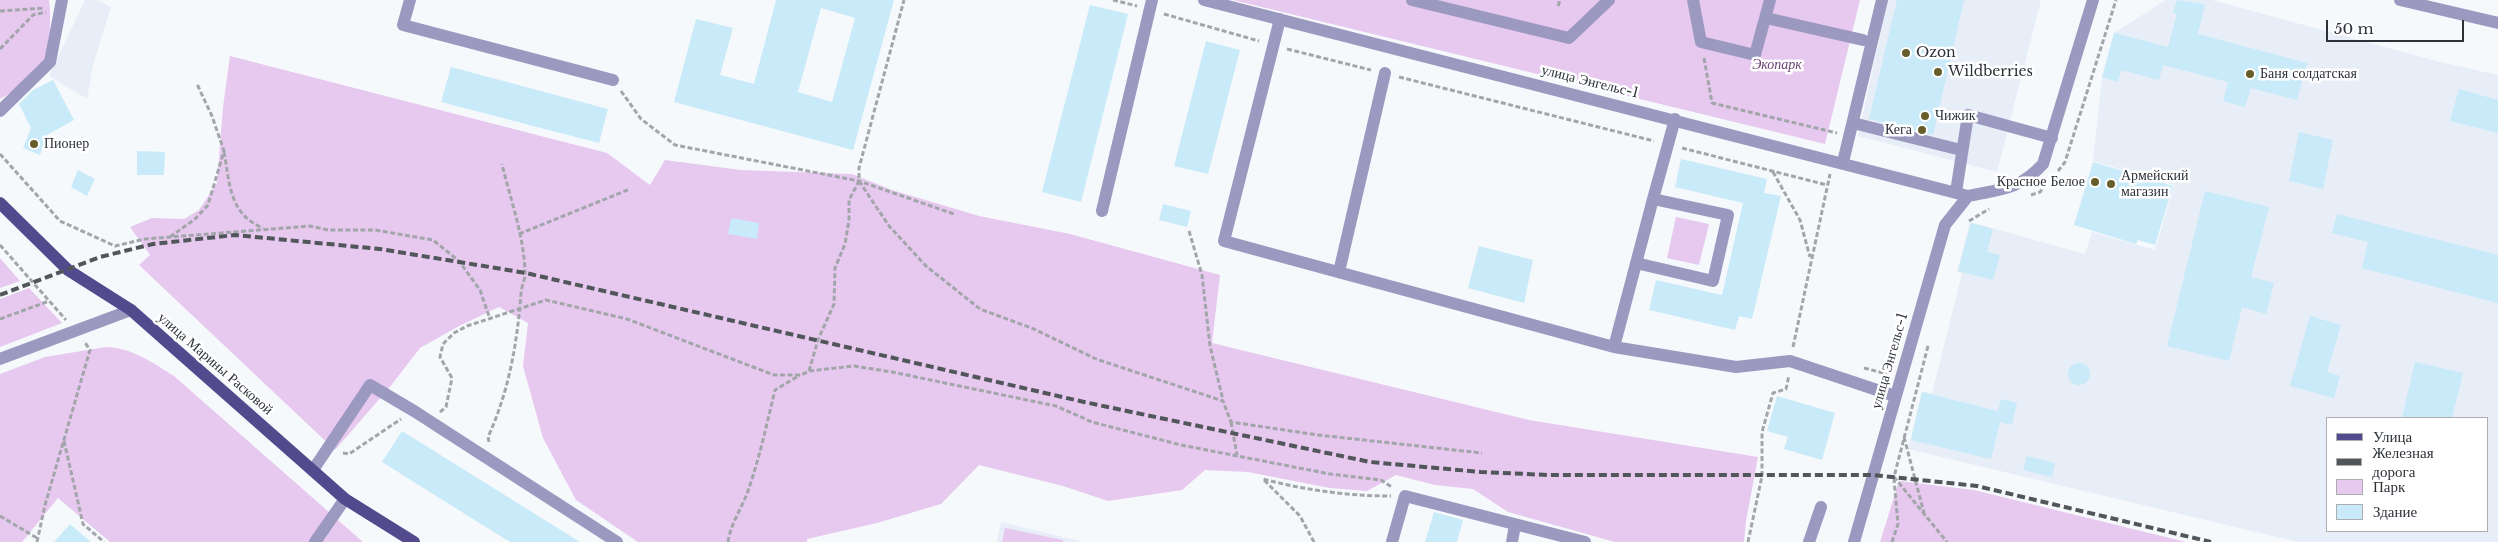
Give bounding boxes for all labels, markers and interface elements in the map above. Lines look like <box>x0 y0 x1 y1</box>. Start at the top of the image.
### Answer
scale bar <box>2328 10 2466 42</box>
text: 50 m <box>2334 19 2374 38</box>
place label: Ozon <box>1916 45 1956 61</box>
marker: Ozon <box>1900 47 1912 59</box>
park label: Экопарк <box>1752 57 1802 73</box>
street label: улица Энгельс-1 <box>1540 62 1640 102</box>
place label: Wildberries <box>1948 64 2033 80</box>
marker: Wildberries <box>1932 66 1944 78</box>
place label: Баня солдатская <box>2260 66 2357 82</box>
marker: Баня солдатская <box>2244 68 2256 80</box>
place label: Чижик <box>1935 108 1976 124</box>
marker: Чижик <box>1919 110 1931 122</box>
place label: Кега <box>1885 122 1912 138</box>
marker: Кега <box>1916 124 1928 136</box>
place label: Пионер <box>44 136 89 152</box>
marker: Пионер <box>28 138 40 150</box>
place label: Армейский магазин <box>2121 168 2188 200</box>
place label: Красное Белое <box>1997 174 2085 190</box>
marker: Красное Белое <box>2089 176 2101 188</box>
marker: Армейский магазин <box>2105 178 2117 190</box>
street label: улица Марины Расковой <box>154 309 276 419</box>
street label: улица Энгельс-1 <box>1868 311 1912 411</box>
legend <box>2326 417 2488 532</box>
text: Улица <box>2373 427 2412 446</box>
text: Железная дорога <box>2372 443 2434 481</box>
text: Парк <box>2373 477 2405 496</box>
text: Здание <box>2373 502 2417 521</box>

